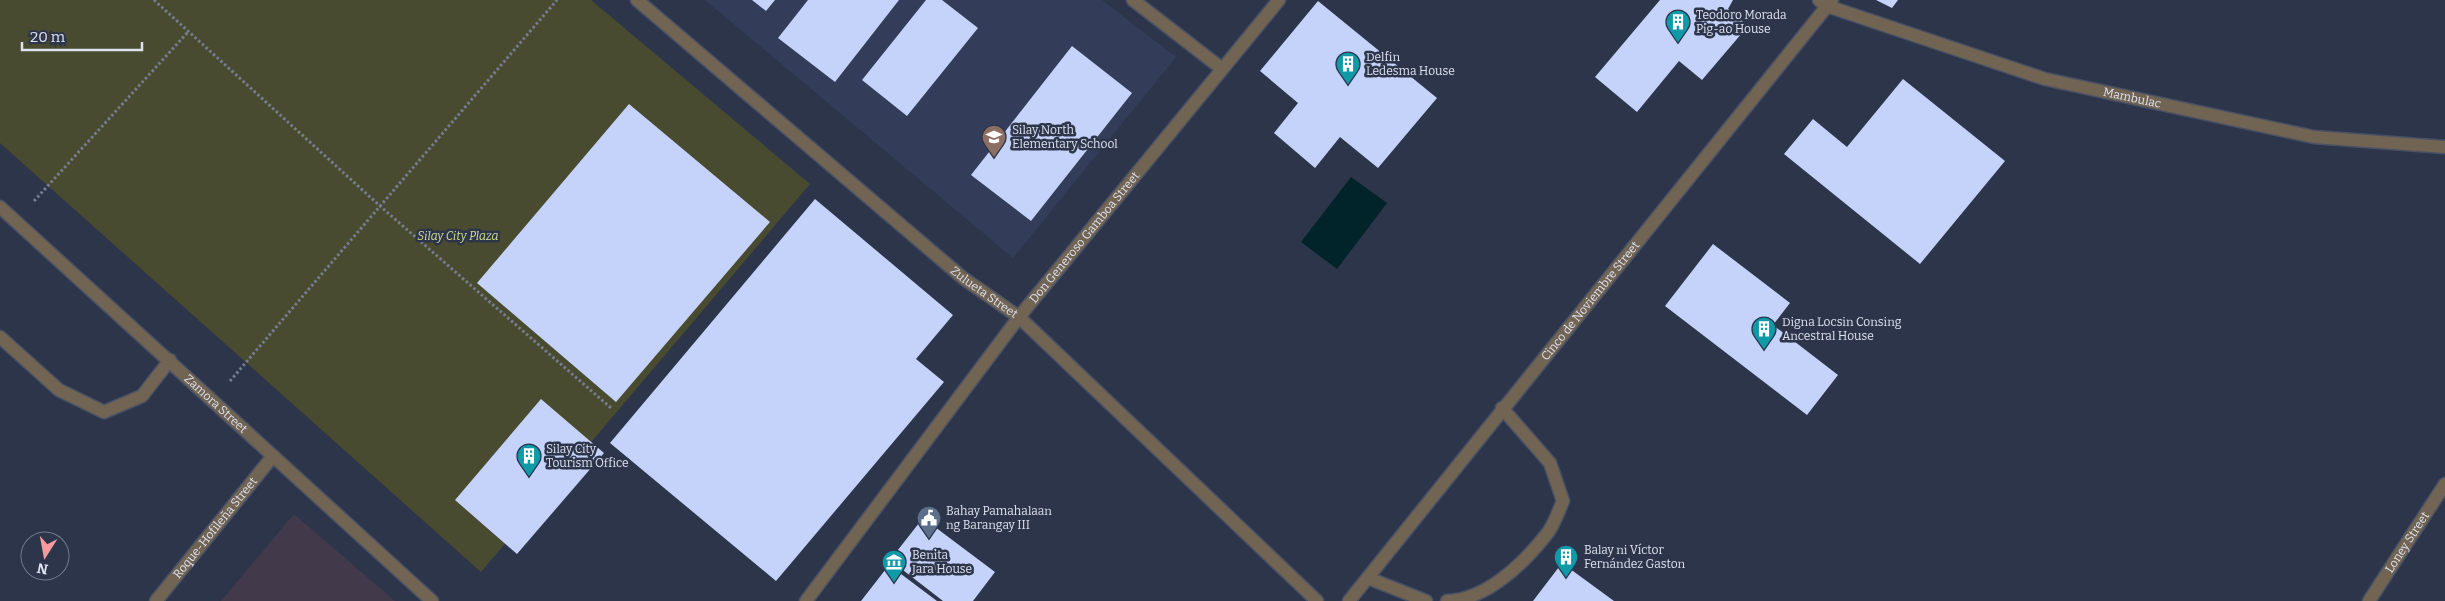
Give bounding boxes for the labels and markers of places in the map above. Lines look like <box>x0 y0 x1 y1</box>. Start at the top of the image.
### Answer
place label: Teodoro Morada Pig-ao House <box>1696 8 1787 36</box>
building icon: Teodoro Morada Pig-ao House <box>1665 9 1691 43</box>
place label: Delfin Ledesma House <box>1366 50 1455 78</box>
building icon: Delfin Ledesma House <box>1335 51 1361 85</box>
place label: Silay North Elementary School <box>1012 123 1118 151</box>
school or university icon: Silay North Elementary School <box>981 124 1007 158</box>
place label: Digna Locsin Consing Ancestral House <box>1782 315 1902 343</box>
building icon: Digna Locsin Consing Ancestral House <box>1751 316 1777 350</box>
place label: Silay City Tourism Office <box>546 442 629 470</box>
building icon: Silay City Tourism Office <box>516 443 542 477</box>
place label: Bahay Pamahalaan ng Barangay III <box>946 504 1052 532</box>
public building icon: Bahay Pamahalaan ng Barangay III <box>916 505 942 539</box>
place label: Balay ni Víctor Fernández Gaston <box>1584 543 1686 571</box>
building icon: Balay ni Víctor Fernández Gaston <box>1553 544 1579 578</box>
place label: Benita Jara House <box>911 548 972 576</box>
museum icon: Benita Jara House <box>881 549 907 583</box>

